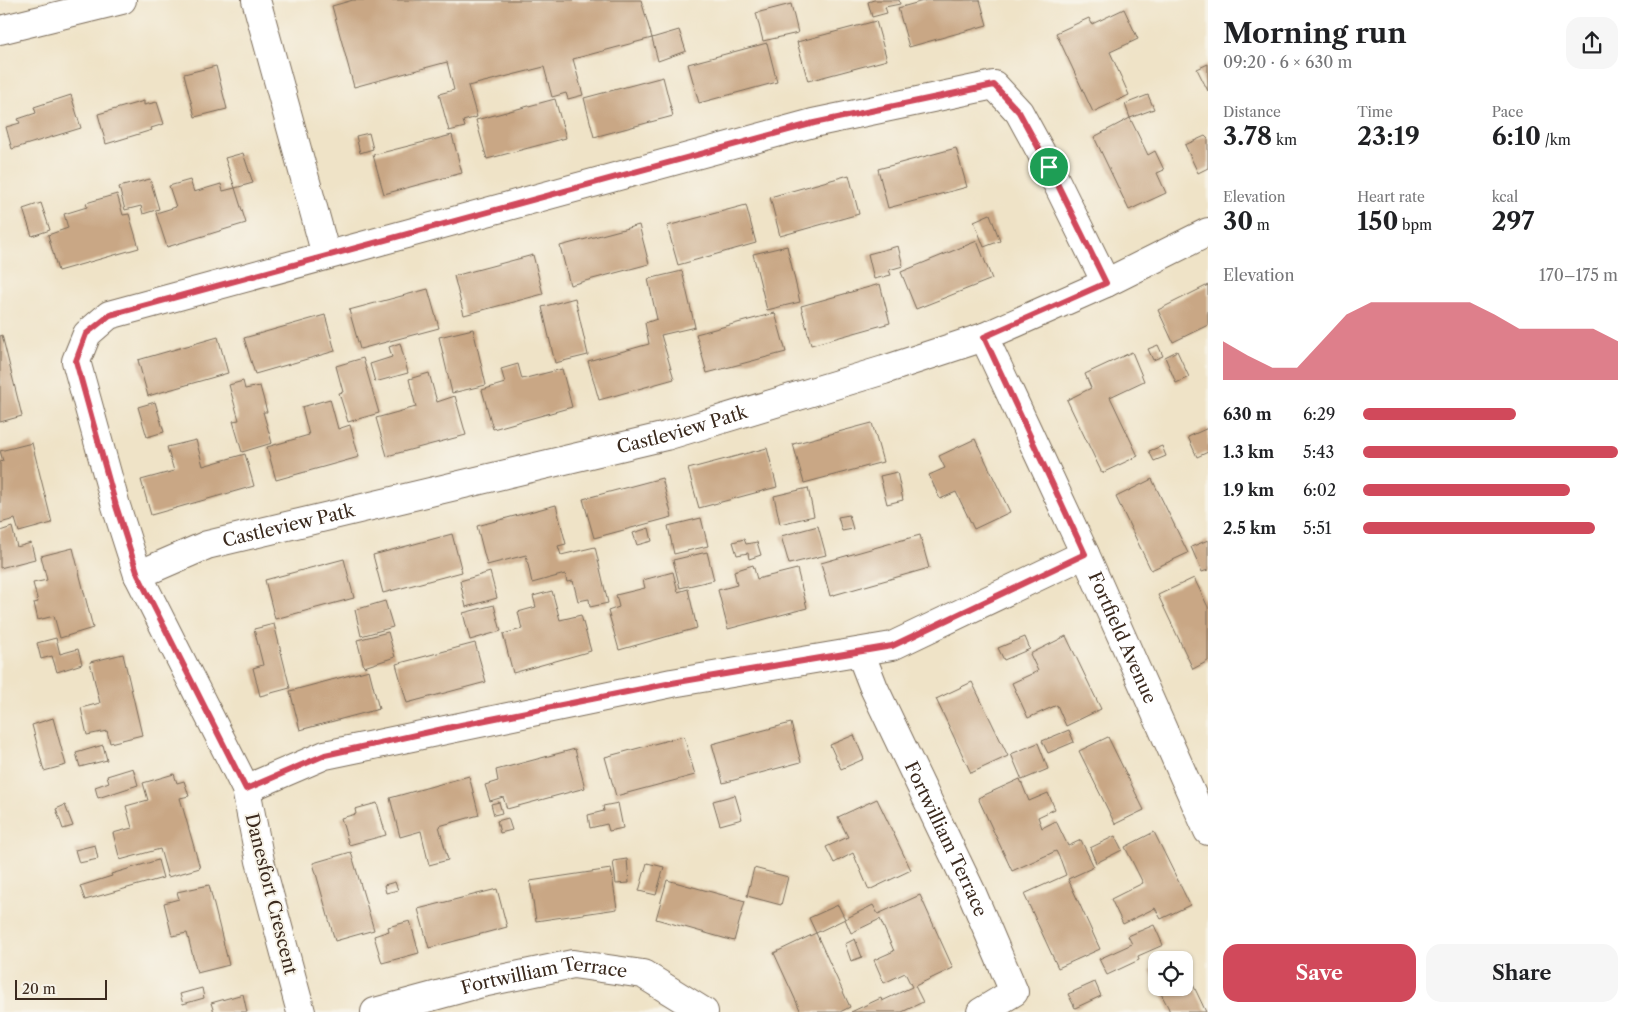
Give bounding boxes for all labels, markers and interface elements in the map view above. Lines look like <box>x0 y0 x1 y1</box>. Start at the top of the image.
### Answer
text: Morning run <box>1223 16 1407 50</box>
button: share <box>1566 17 1618 69</box>
text: 09:20 · 6 × 630 m <box>1223 52 1353 72</box>
text: Distance <box>1223 103 1281 121</box>
text: Time <box>1357 103 1393 121</box>
text: Pace <box>1492 103 1523 121</box>
text: 3.78 <box>1223 121 1272 152</box>
text: 23:19 <box>1357 121 1420 152</box>
text: 6:10 <box>1492 121 1541 152</box>
text: km <box>1272 131 1297 149</box>
text: /km <box>1541 131 1571 149</box>
pin <box>1028 146 1070 188</box>
icon: arrive <box>1035 153 1063 181</box>
text: Elevation <box>1223 188 1286 206</box>
text: Heart rate <box>1357 188 1425 206</box>
text: kcal <box>1492 188 1518 206</box>
text: 30 <box>1223 206 1253 237</box>
text: 150 <box>1357 206 1398 237</box>
text: 297 <box>1492 206 1534 237</box>
text: m <box>1253 216 1270 234</box>
text: bpm <box>1398 216 1432 234</box>
text: Elevation <box>1223 265 1294 285</box>
text: 170–175 m <box>1539 265 1618 285</box>
street label: Castleview Patk <box>614 401 751 458</box>
text: 630 m <box>1223 404 1272 424</box>
text: 6:29 <box>1303 404 1335 424</box>
text: 1.3 km <box>1223 442 1274 462</box>
text: 5:43 <box>1303 442 1334 462</box>
text: 1.9 km <box>1223 480 1274 500</box>
text: 6:02 <box>1303 480 1336 500</box>
street label: Castleview Patk <box>220 499 358 552</box>
text: 2.5 km <box>1223 518 1276 538</box>
text: 5:51 <box>1303 518 1332 538</box>
street label: Fortfield Avenue <box>1083 568 1161 707</box>
street label: Fortwilliam Terrace <box>900 758 992 920</box>
street label: Danesfort Crescent <box>240 811 302 978</box>
button: Save <box>1223 944 1416 1002</box>
button: Share <box>1426 944 1618 1002</box>
map controls <box>1148 951 1193 996</box>
button: locate <box>1148 951 1193 996</box>
street label: Fortwilliam Terrace <box>458 953 629 999</box>
scale bar <box>15 977 108 1000</box>
text: 20 m <box>22 980 56 998</box>

